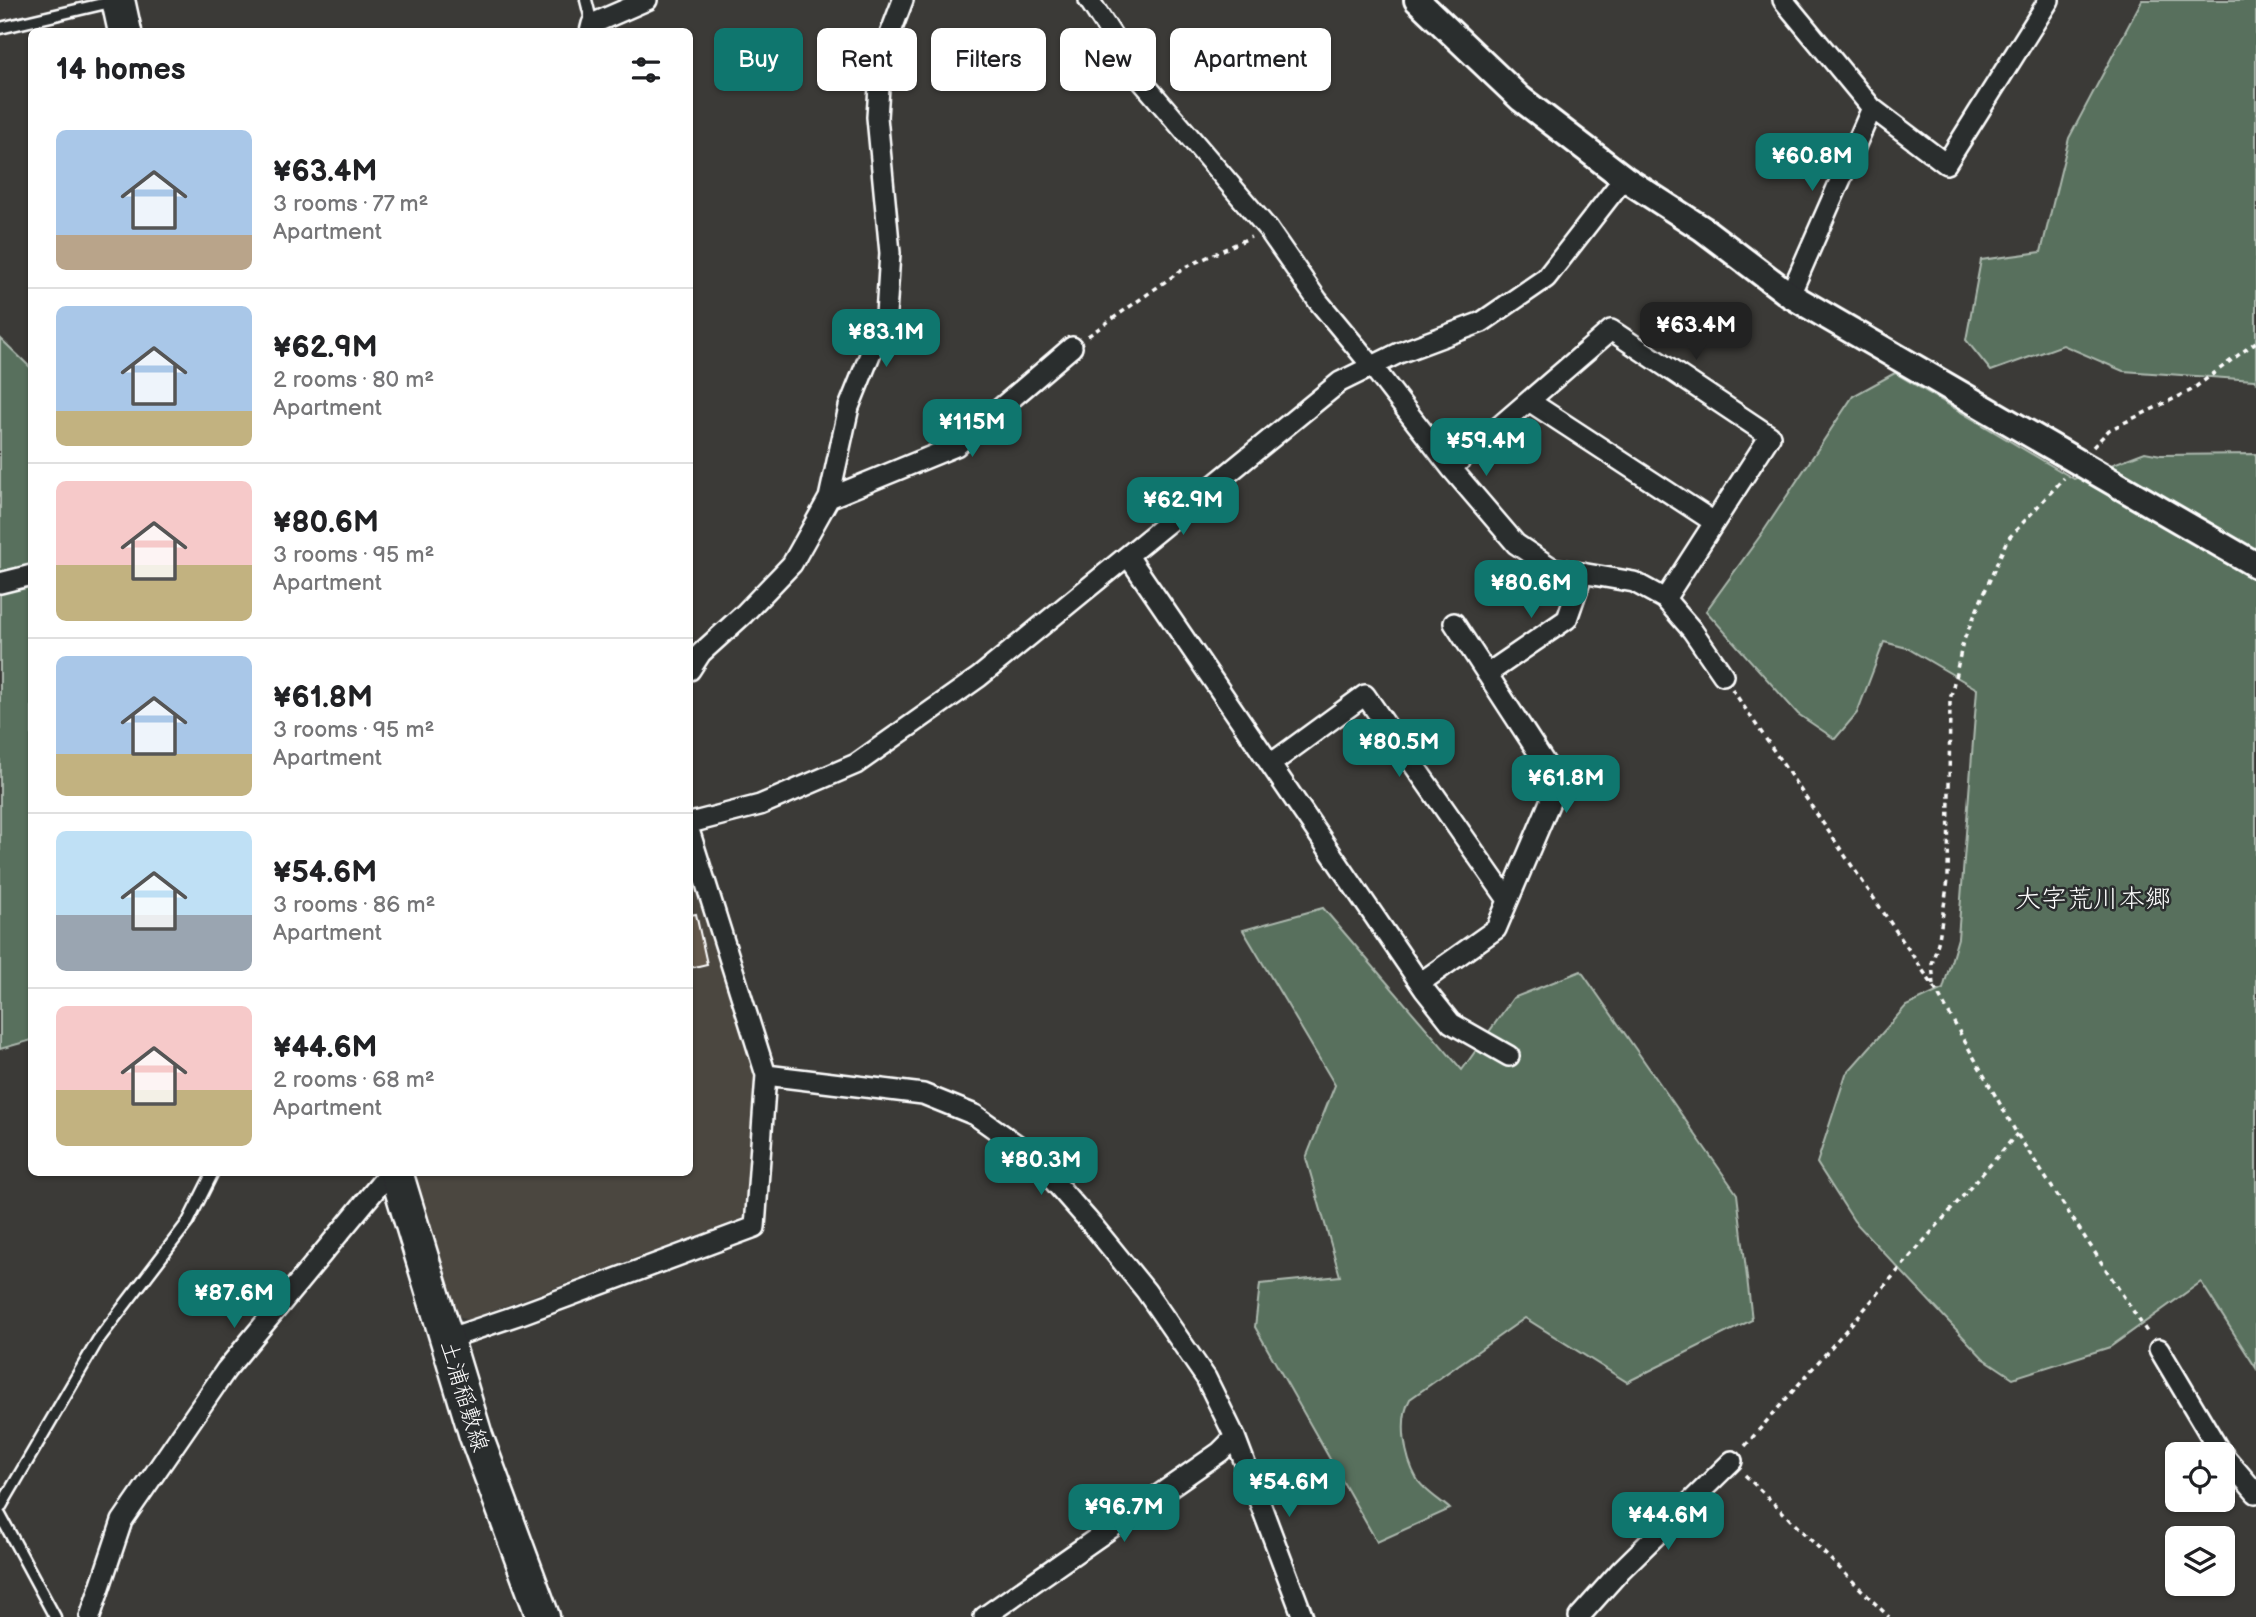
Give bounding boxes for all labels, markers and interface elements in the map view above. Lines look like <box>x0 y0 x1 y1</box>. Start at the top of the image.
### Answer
chip: Buy <box>714 28 803 91</box>
chip: Rent <box>817 28 917 91</box>
chip: Filters <box>931 28 1046 91</box>
chip: New <box>1060 28 1156 91</box>
chip: Apartment <box>1170 28 1331 91</box>
icon: filters <box>627 51 665 89</box>
text: 14 homes <box>56 52 185 88</box>
pin: ¥60.8M <box>1755 134 1869 193</box>
text: ¥60.8M <box>1771 142 1853 170</box>
text: ¥63.4M <box>273 154 377 190</box>
icon: home <box>112 158 196 242</box>
text: 3 rooms · 77 m² <box>273 190 429 218</box>
text: Apartment <box>273 218 382 246</box>
pin: ¥63.4M <box>1639 302 1753 362</box>
pin: ¥83.1M <box>829 310 943 369</box>
text: ¥63.4M <box>1656 311 1736 339</box>
text: ¥83.1M <box>848 318 924 346</box>
text: ¥62.9M <box>273 330 378 366</box>
icon: home <box>112 334 196 418</box>
text: 2 rooms · 80 m² <box>273 366 434 394</box>
text: Apartment <box>273 394 382 422</box>
pin: ¥115M <box>923 400 1021 459</box>
text: ¥115M <box>939 408 1005 436</box>
pin: ¥59.4M <box>1429 419 1543 478</box>
text: ¥59.4M <box>1446 427 1526 455</box>
pin: ¥62.9M <box>1126 477 1240 537</box>
text: ¥62.9M <box>1143 486 1223 514</box>
text: ¥80.6M <box>273 505 379 541</box>
icon: home <box>112 509 196 593</box>
text: 3 rooms · 95 m² <box>273 541 434 569</box>
pin: ¥80.6M <box>1474 560 1588 620</box>
text: Apartment <box>273 569 382 597</box>
text: ¥80.6M <box>1490 569 1572 597</box>
text: ¥61.8M <box>273 680 373 716</box>
icon: home <box>112 684 196 768</box>
text: 3 rooms · 95 m² <box>273 716 434 744</box>
pin: ¥80.5M <box>1342 720 1456 779</box>
text: ¥80.5M <box>1359 728 1439 756</box>
text: Apartment <box>273 744 382 772</box>
pin: ¥61.8M <box>1509 756 1623 815</box>
text: ¥61.8M <box>1528 764 1604 792</box>
text: ¥54.6M <box>273 855 377 891</box>
icon: home <box>112 859 196 943</box>
district label: 大字荒川本郷 <box>2015 884 2171 915</box>
text: 3 rooms · 86 m² <box>273 891 435 919</box>
text: Apartment <box>273 919 382 947</box>
text: ¥44.6M <box>273 1030 377 1066</box>
icon: home <box>112 1034 196 1118</box>
text: 2 rooms · 68 m² <box>273 1066 435 1094</box>
text: Apartment <box>273 1094 382 1122</box>
pin: ¥80.3M <box>984 1138 1098 1197</box>
text: ¥80.3M <box>1001 1146 1081 1174</box>
pin: ¥87.6M <box>177 1270 291 1330</box>
text: ¥87.6M <box>194 1279 274 1307</box>
street label: 土浦稲敷線 <box>434 1337 494 1455</box>
map controls <box>2165 1442 2235 1596</box>
button: locate <box>2165 1442 2235 1512</box>
pin: ¥54.6M <box>1232 1460 1346 1519</box>
text: ¥54.6M <box>1249 1468 1329 1496</box>
pin: ¥96.7M <box>1067 1484 1181 1544</box>
pin: ¥44.6M <box>1611 1492 1725 1552</box>
text: ¥96.7M <box>1084 1493 1164 1521</box>
text: ¥44.6M <box>1628 1501 1708 1529</box>
button: layers <box>2165 1526 2235 1596</box>

